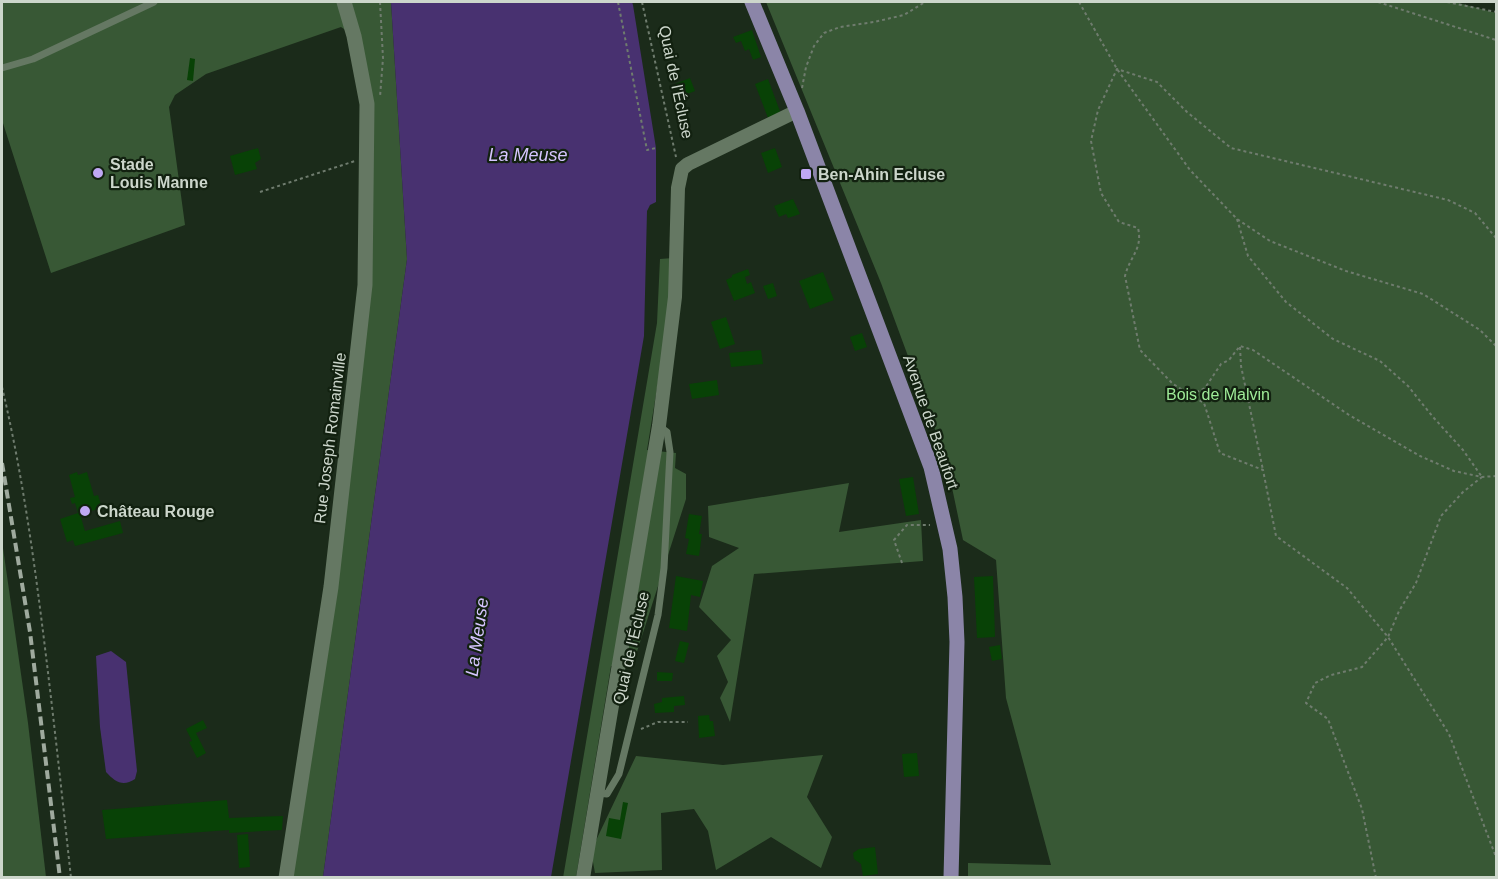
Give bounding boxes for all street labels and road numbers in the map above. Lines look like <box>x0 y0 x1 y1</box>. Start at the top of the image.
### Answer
street label: Quai de l'Écluse <box>656 24 697 140</box>
street label: Rue Joseph Romainville <box>311 351 349 525</box>
street label: Avenue de Beaufort <box>900 352 962 492</box>
street label: Quai de l'Écluse <box>609 590 652 706</box>

